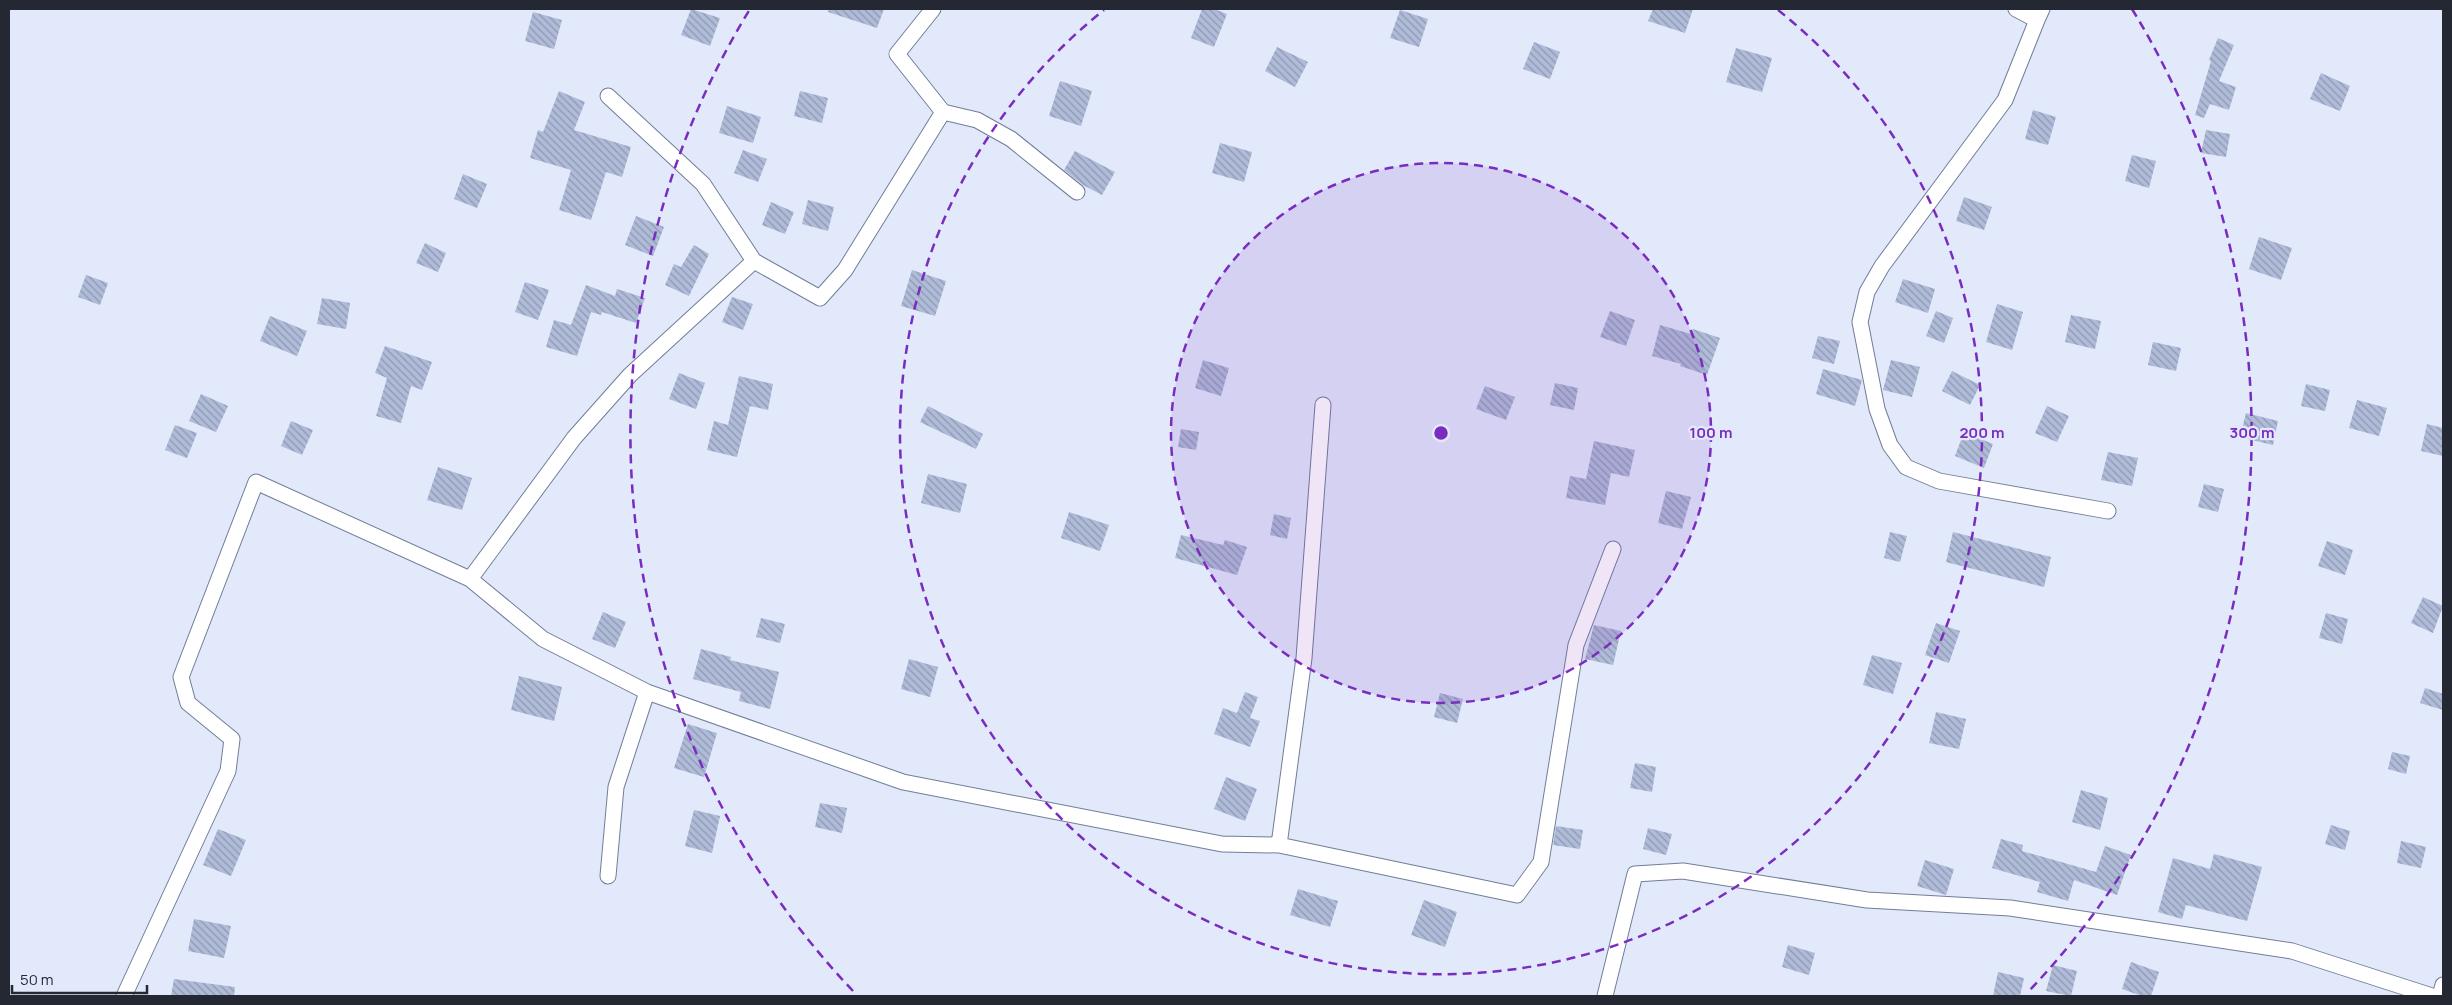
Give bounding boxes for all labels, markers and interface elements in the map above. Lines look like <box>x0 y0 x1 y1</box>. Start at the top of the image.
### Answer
text: 100 m <box>1690 422 1732 443</box>
text: 200 m <box>1959 422 2005 443</box>
text: 300 m <box>2230 422 2274 443</box>
centre of rings <box>1432 424 1450 442</box>
scale bar <box>12 962 148 994</box>
text: 50 m <box>20 969 54 990</box>

